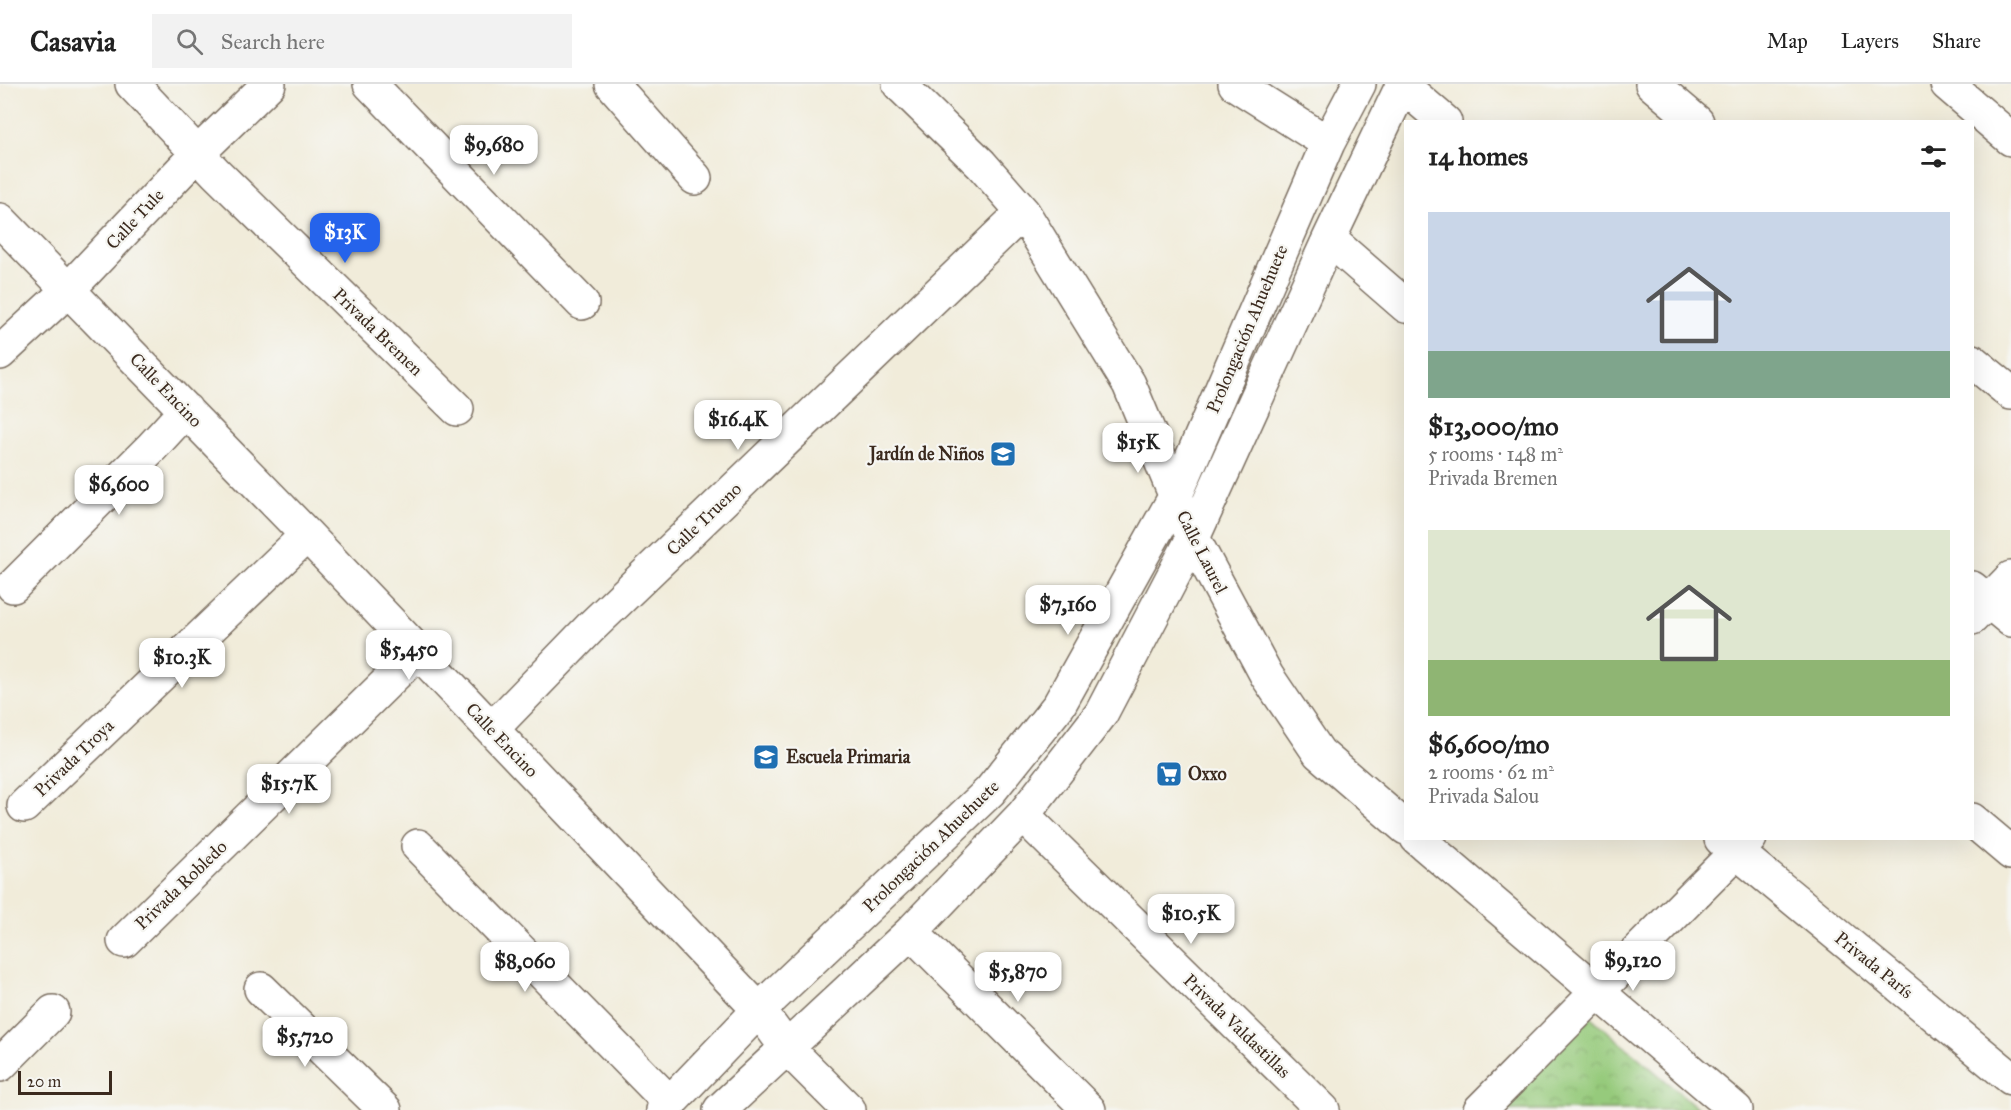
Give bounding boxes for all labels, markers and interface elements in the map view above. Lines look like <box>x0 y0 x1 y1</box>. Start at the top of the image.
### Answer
search box <box>152 14 572 68</box>
text: Casavia <box>30 24 116 59</box>
icon: search <box>173 25 206 58</box>
text: Search here <box>221 28 325 55</box>
text: Map <box>1767 28 1808 54</box>
text: Layers <box>1841 28 1899 54</box>
text: Share <box>1932 28 1981 54</box>
pin: $9,680 <box>445 125 543 176</box>
text: $9,680 <box>464 132 524 156</box>
text: 14 homes <box>1428 140 1528 172</box>
icon: filters <box>1917 140 1950 173</box>
street label: Calle Tule <box>101 184 169 254</box>
pin: $13K <box>309 213 381 264</box>
text: $13K <box>324 220 366 244</box>
street label: Prolongación Ahuehuete <box>1202 241 1293 417</box>
icon: home <box>1635 251 1743 359</box>
street label: Privada Bremen <box>328 284 428 381</box>
street label: Calle Encino <box>125 348 207 432</box>
pin: $16.4K <box>689 400 787 451</box>
text: $16.4K <box>708 407 768 431</box>
text: $13,000/mo <box>1428 410 1558 442</box>
pin: $15K <box>1102 423 1174 474</box>
text: $15K <box>1116 430 1160 454</box>
school or university icon: Jardín de Niños <box>988 439 1018 469</box>
text: 5 rooms · 148 m² <box>1428 442 1563 466</box>
place label: Jardín de Niños <box>867 443 984 466</box>
pin: $6,600 <box>70 465 168 516</box>
text: Privada Bremen <box>1428 466 1558 490</box>
text: $6,600 <box>89 472 149 496</box>
street label: Calle Trueno <box>662 478 746 560</box>
street label: Calle Laurel <box>1172 507 1232 597</box>
icon: home <box>1635 569 1743 677</box>
pin: $7,160 <box>1019 585 1117 636</box>
text: $7,160 <box>1039 592 1097 616</box>
pin: $5,450 <box>360 630 458 681</box>
text: $5,450 <box>380 637 438 661</box>
pin: $10.3K <box>133 638 231 689</box>
text: $10.3K <box>153 645 211 669</box>
street label: Calle Encino <box>461 698 543 782</box>
street label: Privada Troya <box>30 714 119 801</box>
text: $6,600/mo <box>1428 728 1549 760</box>
school or university icon: Escuela Primaria <box>751 742 781 772</box>
place label: Escuela Primaria <box>786 746 911 768</box>
supermarket icon: Oxxo <box>1154 759 1184 789</box>
text: 2 rooms · 62 m² <box>1428 760 1554 784</box>
place label: Oxxo <box>1188 763 1227 785</box>
pin: $15.7K <box>240 764 338 815</box>
text: $15.7K <box>261 771 317 795</box>
street label: Prolongación Ahuehuete <box>858 775 1004 917</box>
text: Privada Salou <box>1428 784 1539 808</box>
street label: Privada Robledo <box>130 836 232 934</box>
pin: $10.5K <box>1142 894 1240 945</box>
text: $10.5K <box>1162 901 1220 925</box>
street label: Privada París <box>1830 927 1918 1003</box>
pin: $9,120 <box>1584 941 1682 992</box>
pin: $8,060 <box>476 942 574 993</box>
text: $9,120 <box>1604 948 1662 972</box>
text: $8,060 <box>494 949 556 973</box>
pin: $5,870 <box>969 952 1067 1003</box>
text: $5,870 <box>989 959 1047 983</box>
street label: Privada Valdastillas <box>1179 969 1295 1083</box>
pin: $5,720 <box>256 1017 354 1068</box>
text: $5,720 <box>277 1024 333 1048</box>
scale bar <box>18 1068 112 1096</box>
text: 20 m <box>27 1072 61 1091</box>

